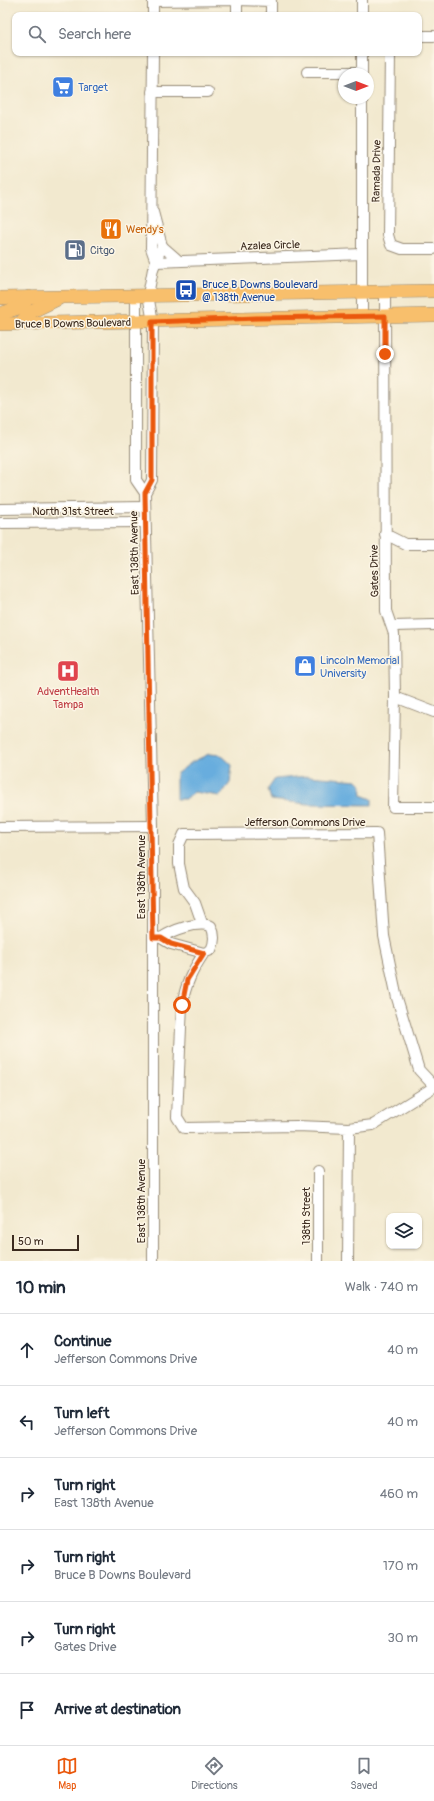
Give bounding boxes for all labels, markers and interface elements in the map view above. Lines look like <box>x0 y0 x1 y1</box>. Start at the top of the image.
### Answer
search box <box>12 12 422 56</box>
icon: search <box>26 23 48 45</box>
text: Search here <box>58 25 131 44</box>
north arrow <box>338 68 374 104</box>
supermarket icon: Target <box>50 74 76 100</box>
place label: Target <box>78 81 108 94</box>
street label: Ramada Drive <box>369 139 384 202</box>
restaurant icon: Wendy's <box>98 216 124 242</box>
place label: Wendy's <box>126 223 164 236</box>
fuel station icon: Citgo <box>62 237 88 263</box>
street label: Azalea Circle <box>240 238 301 253</box>
place label: Citgo <box>90 244 115 257</box>
bus stop icon: Bruce B Downs Boulevard @ 138th Avenue <box>173 277 199 303</box>
place label: Bruce B Downs Boulevard @ 138th Avenue <box>202 278 318 304</box>
street label: Bruce B Downs Boulevard <box>15 316 131 331</box>
route end <box>376 345 394 363</box>
street label: North 31st Street <box>32 505 114 518</box>
street label: East 138th Avenue <box>127 510 142 595</box>
street label: Gates Drive <box>368 544 381 597</box>
shop icon: Lincoln Memorial University <box>292 653 318 679</box>
place label: Lincoln Memorial University <box>320 654 400 680</box>
hospital icon: AdventHealth Tampa <box>55 658 81 684</box>
place label: AdventHealth Tampa <box>37 685 99 711</box>
street label: Jefferson Commons Drive <box>244 816 366 829</box>
street label: East 138th Avenue <box>135 834 148 919</box>
route start <box>173 996 191 1014</box>
street label: East 138th Avenue <box>135 1158 148 1243</box>
street label: 138th Street <box>300 1187 313 1245</box>
map controls <box>386 1213 422 1249</box>
button: layers <box>386 1213 422 1249</box>
scale bar <box>12 1233 79 1252</box>
text: 50 m <box>18 1235 44 1248</box>
text: 10 min <box>16 1277 66 1298</box>
text: Walk · 740 m <box>345 1279 418 1295</box>
text: Continue <box>54 1332 112 1351</box>
icon: ahead <box>16 1339 38 1361</box>
text: 40 m <box>387 1342 418 1358</box>
text: Jefferson Commons Drive <box>54 1351 197 1367</box>
text: Turn left <box>54 1404 110 1423</box>
icon: left <box>16 1411 38 1433</box>
text: 40 m <box>387 1414 418 1430</box>
text: Jefferson Commons Drive <box>54 1423 197 1439</box>
text: Turn right <box>54 1476 115 1495</box>
icon: right <box>16 1483 38 1505</box>
text: 460 m <box>380 1486 418 1502</box>
text: East 138th Avenue <box>54 1495 154 1511</box>
text: Turn right <box>54 1548 115 1567</box>
icon: right <box>16 1555 38 1577</box>
text: 170 m <box>383 1558 418 1574</box>
text: Bruce B Downs Boulevard <box>54 1567 191 1583</box>
text: Turn right <box>54 1620 115 1639</box>
icon: right <box>16 1627 38 1649</box>
text: 30 m <box>388 1630 418 1646</box>
text: Gates Drive <box>54 1639 116 1655</box>
icon: arrive <box>16 1699 38 1721</box>
text: Arrive at destination <box>54 1700 181 1719</box>
tab: Map <box>56 1755 78 1792</box>
tab: Directions <box>191 1755 238 1792</box>
tab: Saved <box>350 1755 378 1792</box>

